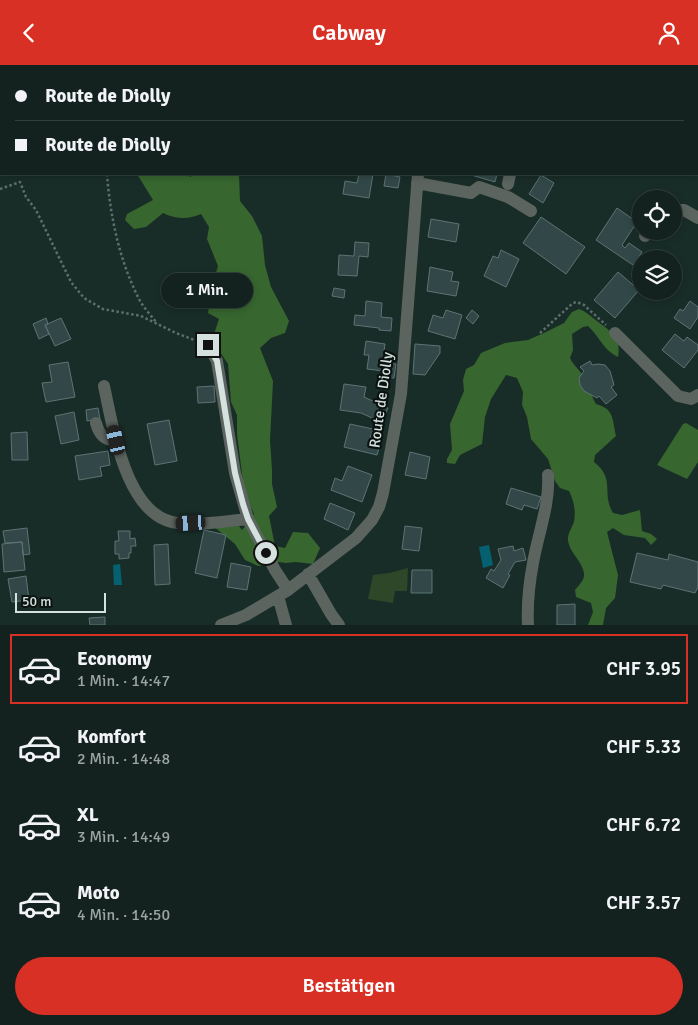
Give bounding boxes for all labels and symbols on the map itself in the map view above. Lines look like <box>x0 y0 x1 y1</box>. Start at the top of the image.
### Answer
callout: 1 Min. <box>162 273 254 307</box>
route end <box>197 334 219 356</box>
street label: Route de Diolly <box>365 351 397 449</box>
car <box>105 424 126 456</box>
car <box>175 515 206 531</box>
route start <box>255 542 277 564</box>
scale bar <box>15 590 106 613</box>

